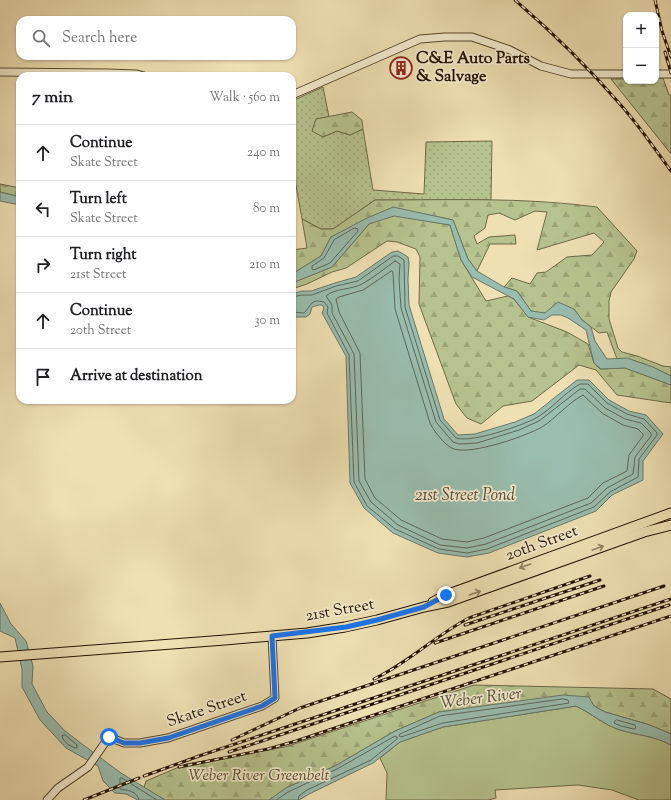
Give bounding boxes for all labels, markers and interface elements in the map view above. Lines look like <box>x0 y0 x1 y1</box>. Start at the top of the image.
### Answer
map controls <box>623 12 659 84</box>
button: + <box>623 12 659 48</box>
search box <box>16 16 296 60</box>
icon: search <box>30 27 52 49</box>
text: Search here <box>62 28 137 49</box>
place label: C&E Auto Parts & Salvage <box>416 48 530 89</box>
button: − <box>623 48 659 84</box>
building icon: C&E Auto Parts & Salvage <box>388 55 414 81</box>
text: 7 min <box>32 86 73 110</box>
text: Walk · 560 m <box>209 89 280 107</box>
text: Continue <box>70 133 132 154</box>
icon: ahead <box>32 142 54 164</box>
text: 240 m <box>247 144 280 162</box>
text: Skate Street <box>70 154 138 172</box>
text: Turn left <box>70 189 127 210</box>
icon: left <box>32 198 54 220</box>
text: 80 m <box>253 200 280 218</box>
text: Skate Street <box>70 210 138 228</box>
text: Turn right <box>70 245 136 266</box>
icon: right <box>32 254 54 276</box>
text: 210 m <box>249 256 280 274</box>
text: 21st Street <box>70 266 126 284</box>
text: Continue <box>70 301 132 322</box>
icon: ahead <box>32 310 54 332</box>
text: 30 m <box>254 312 280 330</box>
text: 20th Street <box>70 322 131 340</box>
icon: arrive <box>32 366 54 388</box>
text: Arrive at destination <box>70 366 203 387</box>
water label: 21st Street Pond <box>415 484 516 508</box>
street label: 20th Street <box>503 520 582 568</box>
one-way arrow <box>591 544 603 552</box>
one-way arrow <box>519 563 531 571</box>
route end <box>437 586 455 604</box>
one-way arrow <box>469 588 481 596</box>
street label: 21st Street <box>304 594 377 628</box>
water label: Weber River <box>439 682 523 716</box>
street label: Skate Street <box>164 685 251 734</box>
route start <box>100 728 118 746</box>
park label: Weber River Greenbelt <box>188 765 330 788</box>

